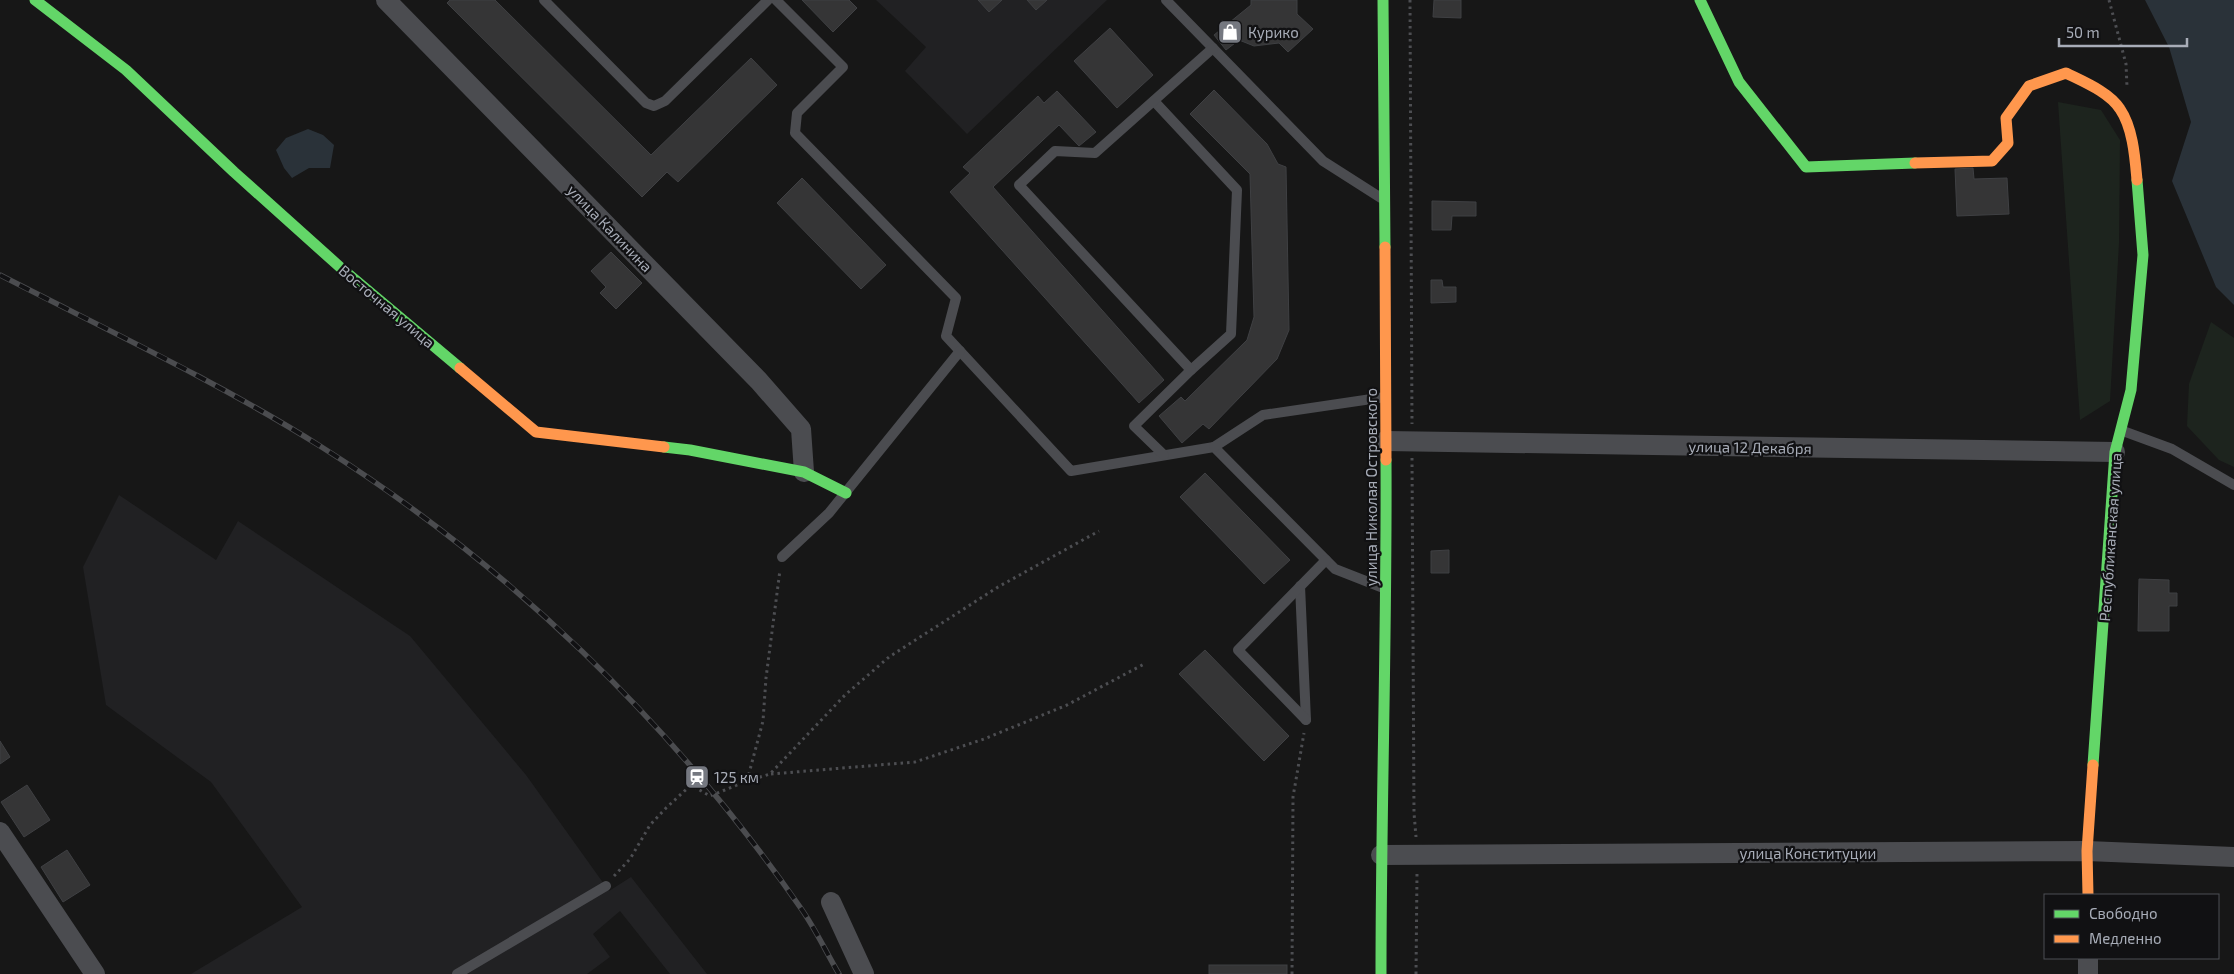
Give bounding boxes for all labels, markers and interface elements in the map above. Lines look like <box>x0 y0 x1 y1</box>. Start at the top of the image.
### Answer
scale bar <box>2059 15 2186 47</box>
shop icon: Курико <box>1217 19 1243 45</box>
place label: Курико <box>1248 23 1299 42</box>
text: 50 m <box>2066 23 2100 41</box>
street label: улица Калинина <box>563 181 656 276</box>
street label: Восточная улица <box>335 261 439 352</box>
street label: улица Николая Островского <box>1362 388 1381 586</box>
street label: улица 12 Декабря <box>1688 437 1812 458</box>
street label: Республиканская улица <box>2095 452 2126 622</box>
station icon: 125 км <box>684 764 710 790</box>
place label: 125 км <box>714 768 759 786</box>
street label: улица Конституции <box>1740 844 1876 863</box>
legend <box>2044 894 2219 959</box>
text: Свободно <box>2089 904 2158 922</box>
text: Медленно <box>2089 929 2162 947</box>

